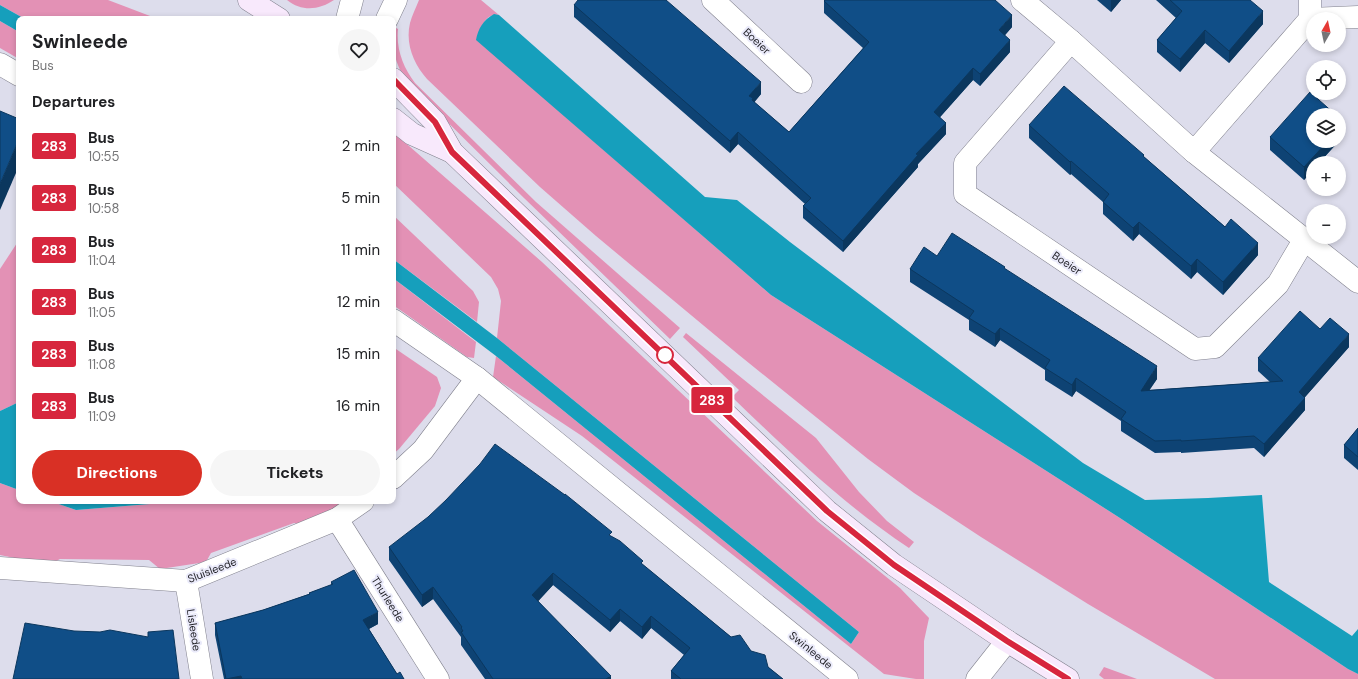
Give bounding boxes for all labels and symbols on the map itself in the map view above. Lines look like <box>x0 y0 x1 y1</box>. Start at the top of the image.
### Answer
north arrow <box>1306 12 1346 52</box>
street label: Boeier <box>740 25 774 57</box>
street label: Boeier <box>1050 248 1084 278</box>
unlabelled marker <box>656 346 674 364</box>
line badge: 283 <box>689 387 735 413</box>
street label: Sluisleede <box>185 554 239 586</box>
street label: Thurleede <box>369 574 407 624</box>
street label: Lisleede <box>184 608 204 652</box>
street label: Swinleede <box>786 628 836 672</box>

